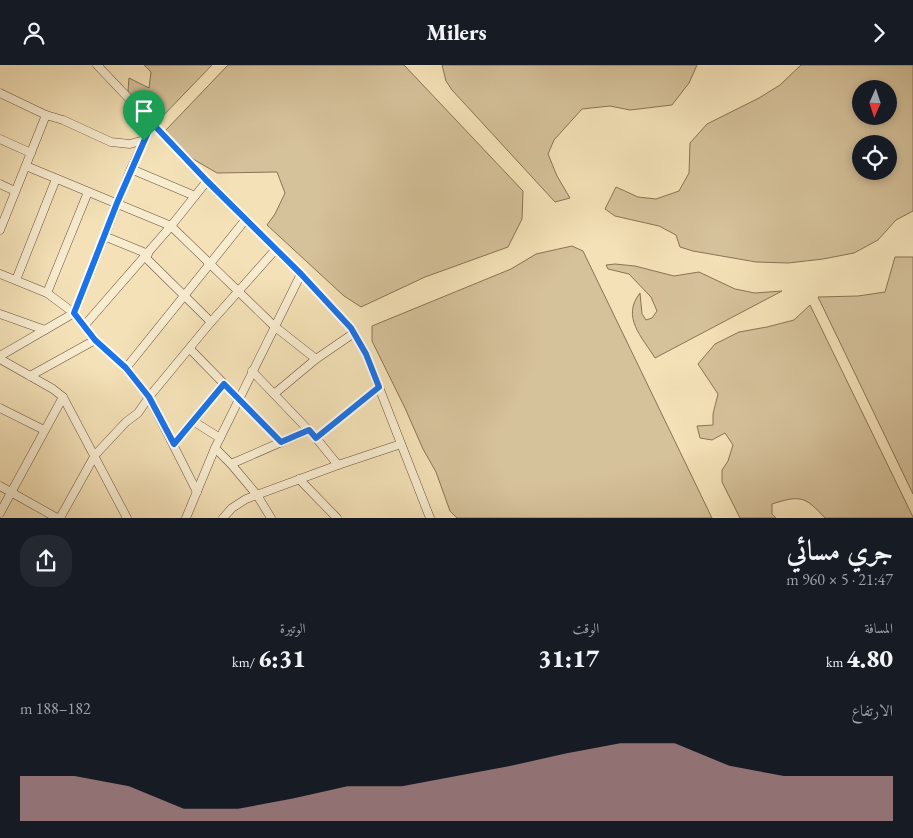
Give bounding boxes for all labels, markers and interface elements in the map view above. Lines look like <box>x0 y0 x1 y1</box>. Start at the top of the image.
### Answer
text: Milers <box>427 18 486 47</box>
icon: person <box>20 19 48 47</box>
icon: forward <box>865 19 893 47</box>
north arrow <box>852 80 898 125</box>
map controls <box>852 80 897 180</box>
pin <box>123 90 165 141</box>
icon: arrive <box>130 97 158 125</box>
button: locate <box>852 135 897 180</box>
text: جري مسائي <box>786 532 893 568</box>
button: share <box>20 535 72 587</box>
text: 21:47 · 5 × 960 m <box>786 569 893 590</box>
text: الوتيرة <box>280 619 306 637</box>
text: الوقت <box>573 619 599 637</box>
text: المسافة <box>864 619 893 637</box>
text: 6:31 <box>258 642 306 674</box>
text: 31:17 <box>538 642 599 674</box>
text: 4.80 <box>846 642 893 674</box>
text: /km <box>232 653 258 671</box>
text: km <box>826 653 846 671</box>
text: 182–188 m <box>20 698 91 719</box>
text: الارتفاع <box>851 700 893 721</box>

